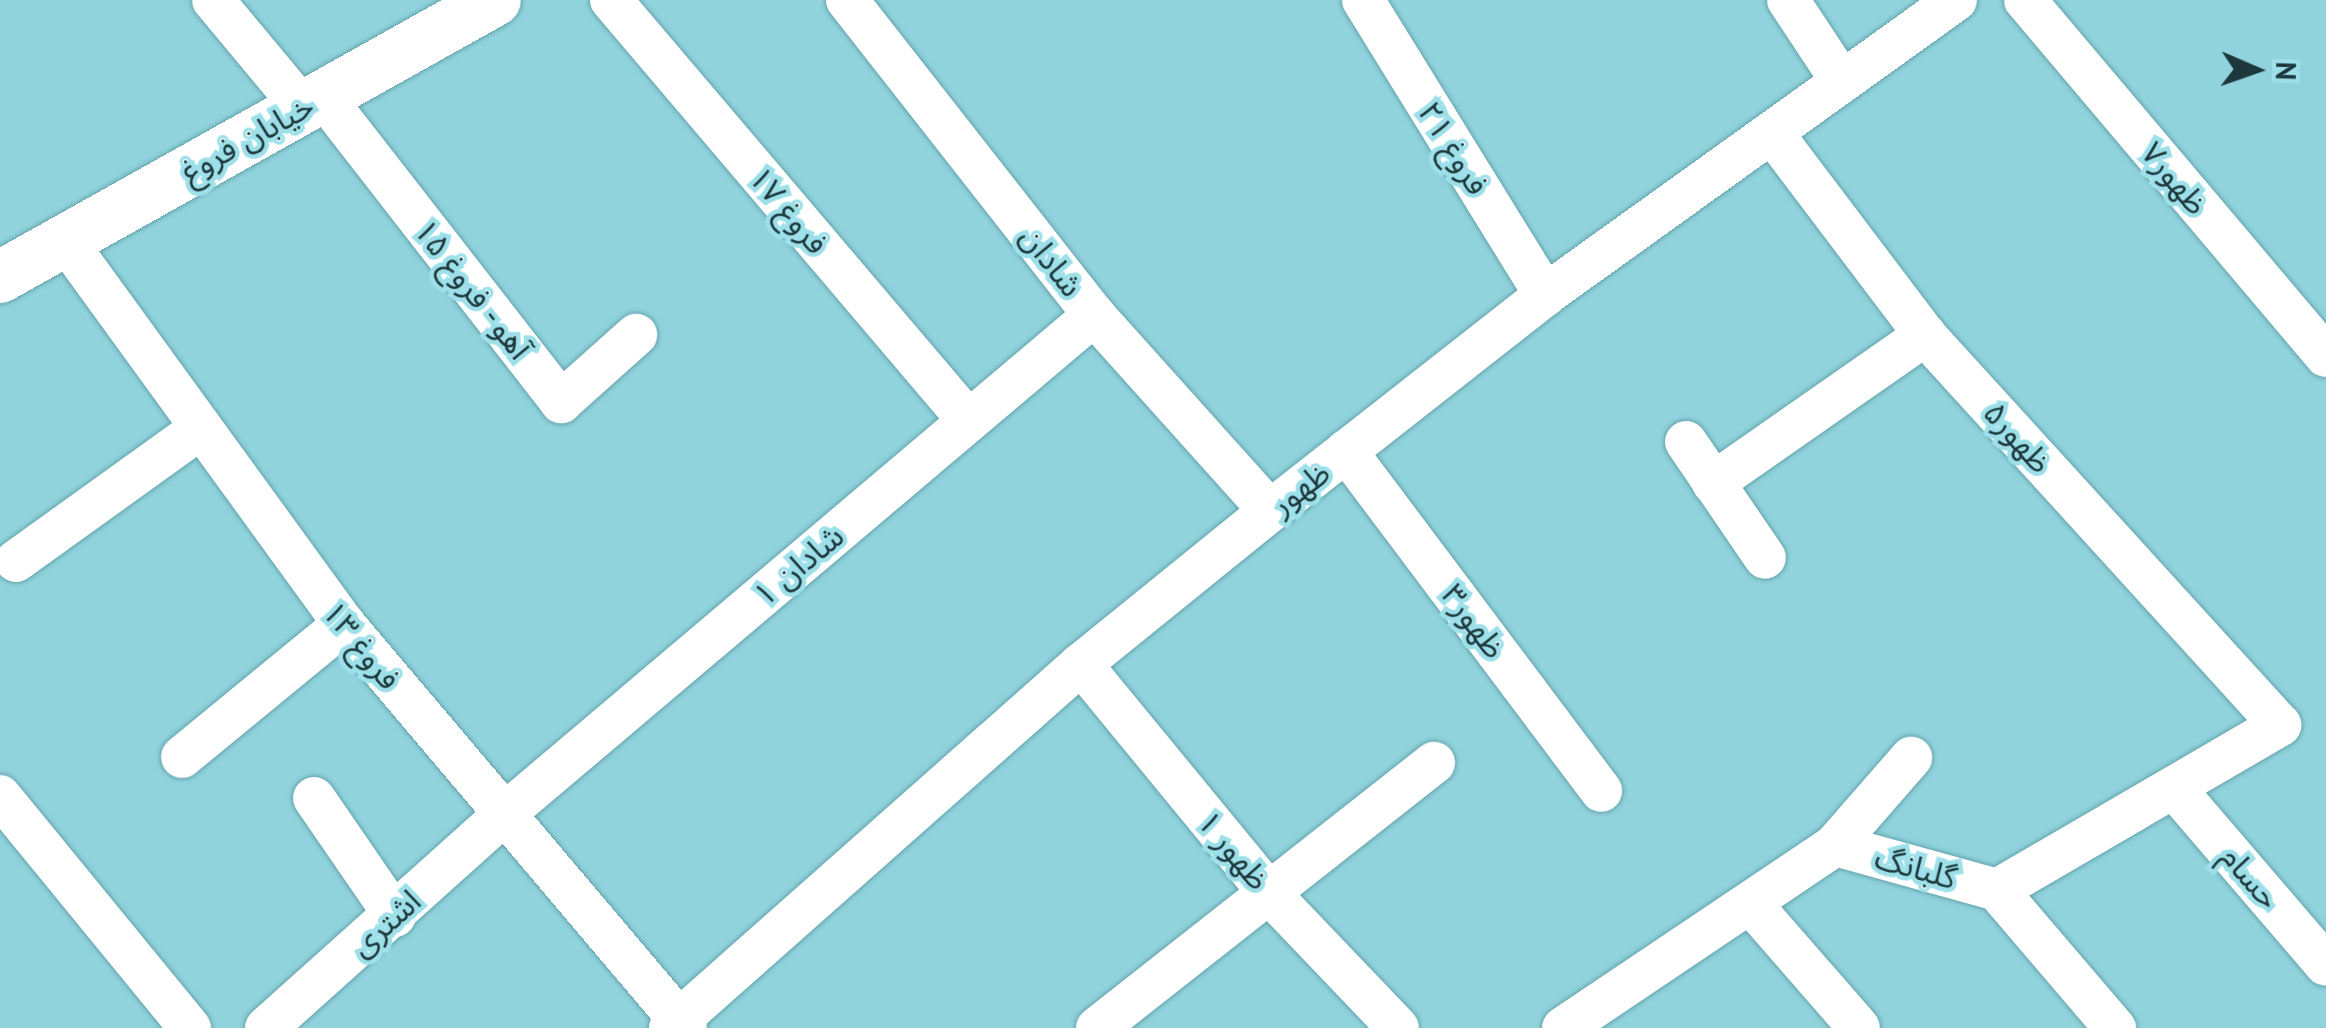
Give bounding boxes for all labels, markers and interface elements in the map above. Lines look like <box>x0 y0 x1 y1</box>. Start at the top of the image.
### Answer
north arrow <box>2206 20 2306 120</box>
text: N <box>2268 61 2305 81</box>
street label: خیابان فروغ <box>174 86 320 190</box>
street label: فروغ ۲۱ <box>1411 94 1497 202</box>
street label: ظهور۷ <box>2134 134 2216 222</box>
street label: فروغ ۱۷ <box>741 158 837 262</box>
street label: آهو - فروغ ۱۵ <box>405 209 541 369</box>
street label: شادان <box>1012 218 1092 304</box>
street label: ظهور۵ <box>1976 393 2060 481</box>
street label: ظهور <box>1263 453 1337 523</box>
street label: شادان ۱ <box>745 516 851 614</box>
street label: ظهور۳ <box>1434 576 1514 666</box>
street label: فروغ ۱۳ <box>315 593 409 697</box>
street label: ظهور ۱ <box>1190 803 1278 897</box>
street label: گلبانگ <box>1871 837 1961 897</box>
street label: حسام <box>2213 838 2289 916</box>
street label: اشتری <box>342 881 428 965</box>

